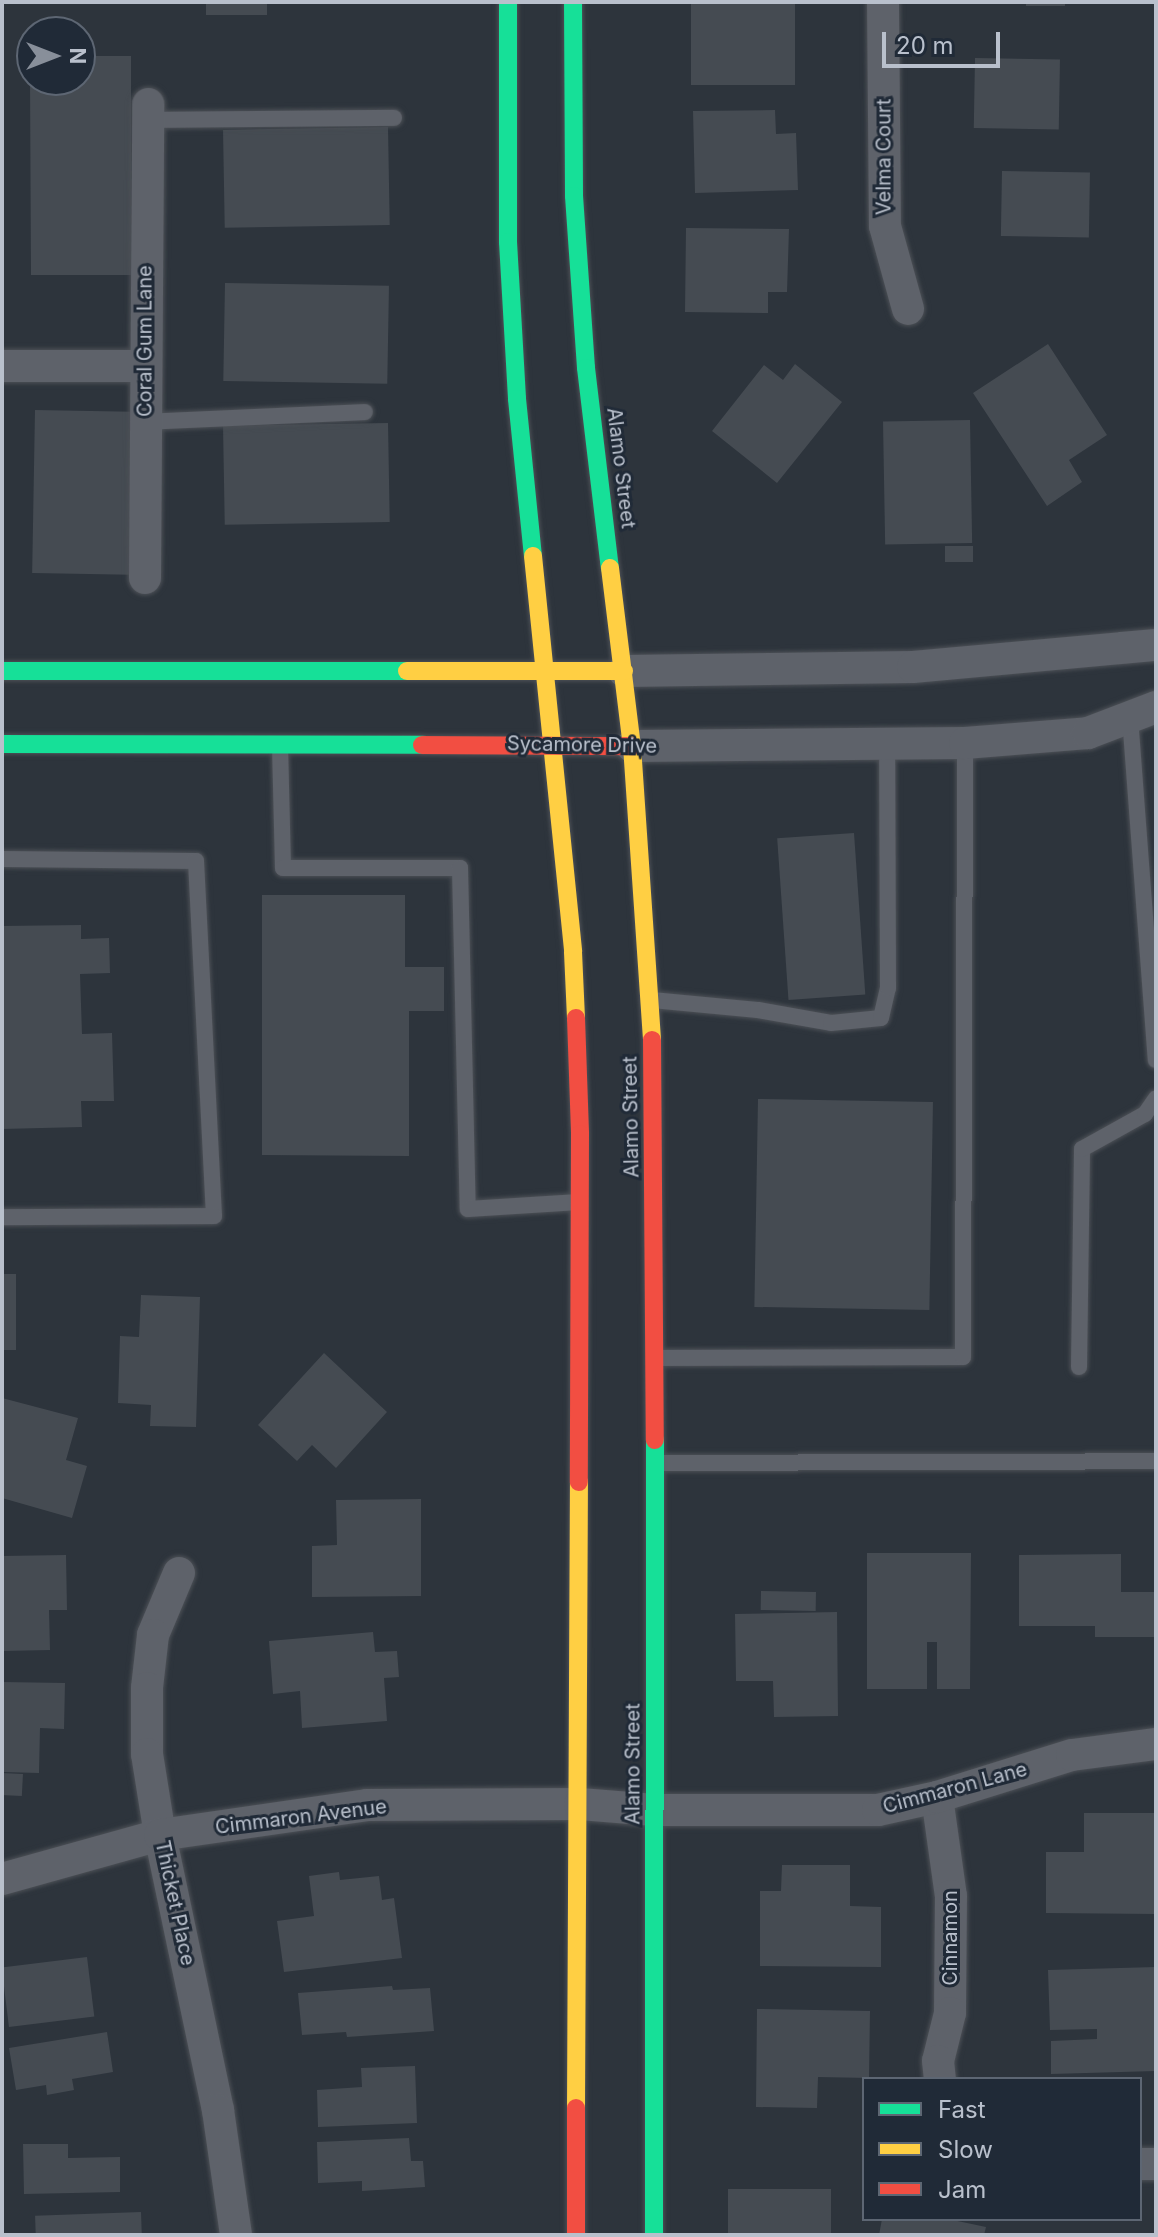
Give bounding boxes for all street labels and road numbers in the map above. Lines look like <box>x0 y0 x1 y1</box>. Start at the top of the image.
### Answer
street label: Velma Court <box>872 99 896 215</box>
street label: Coral Gum Lane <box>133 265 157 417</box>
street label: Alamo Street <box>602 406 640 530</box>
street label: Sycamore Drive <box>507 732 657 758</box>
street label: Alamo Street <box>618 1056 644 1178</box>
street label: Alamo Street <box>621 1703 645 1825</box>
street label: Cimmaron Lane <box>880 1757 1030 1819</box>
street label: Cimmaron Avenue <box>214 1795 388 1839</box>
street label: Thicket Place <box>150 1838 200 1968</box>
street label: Cinnamon <box>938 1890 962 1986</box>

